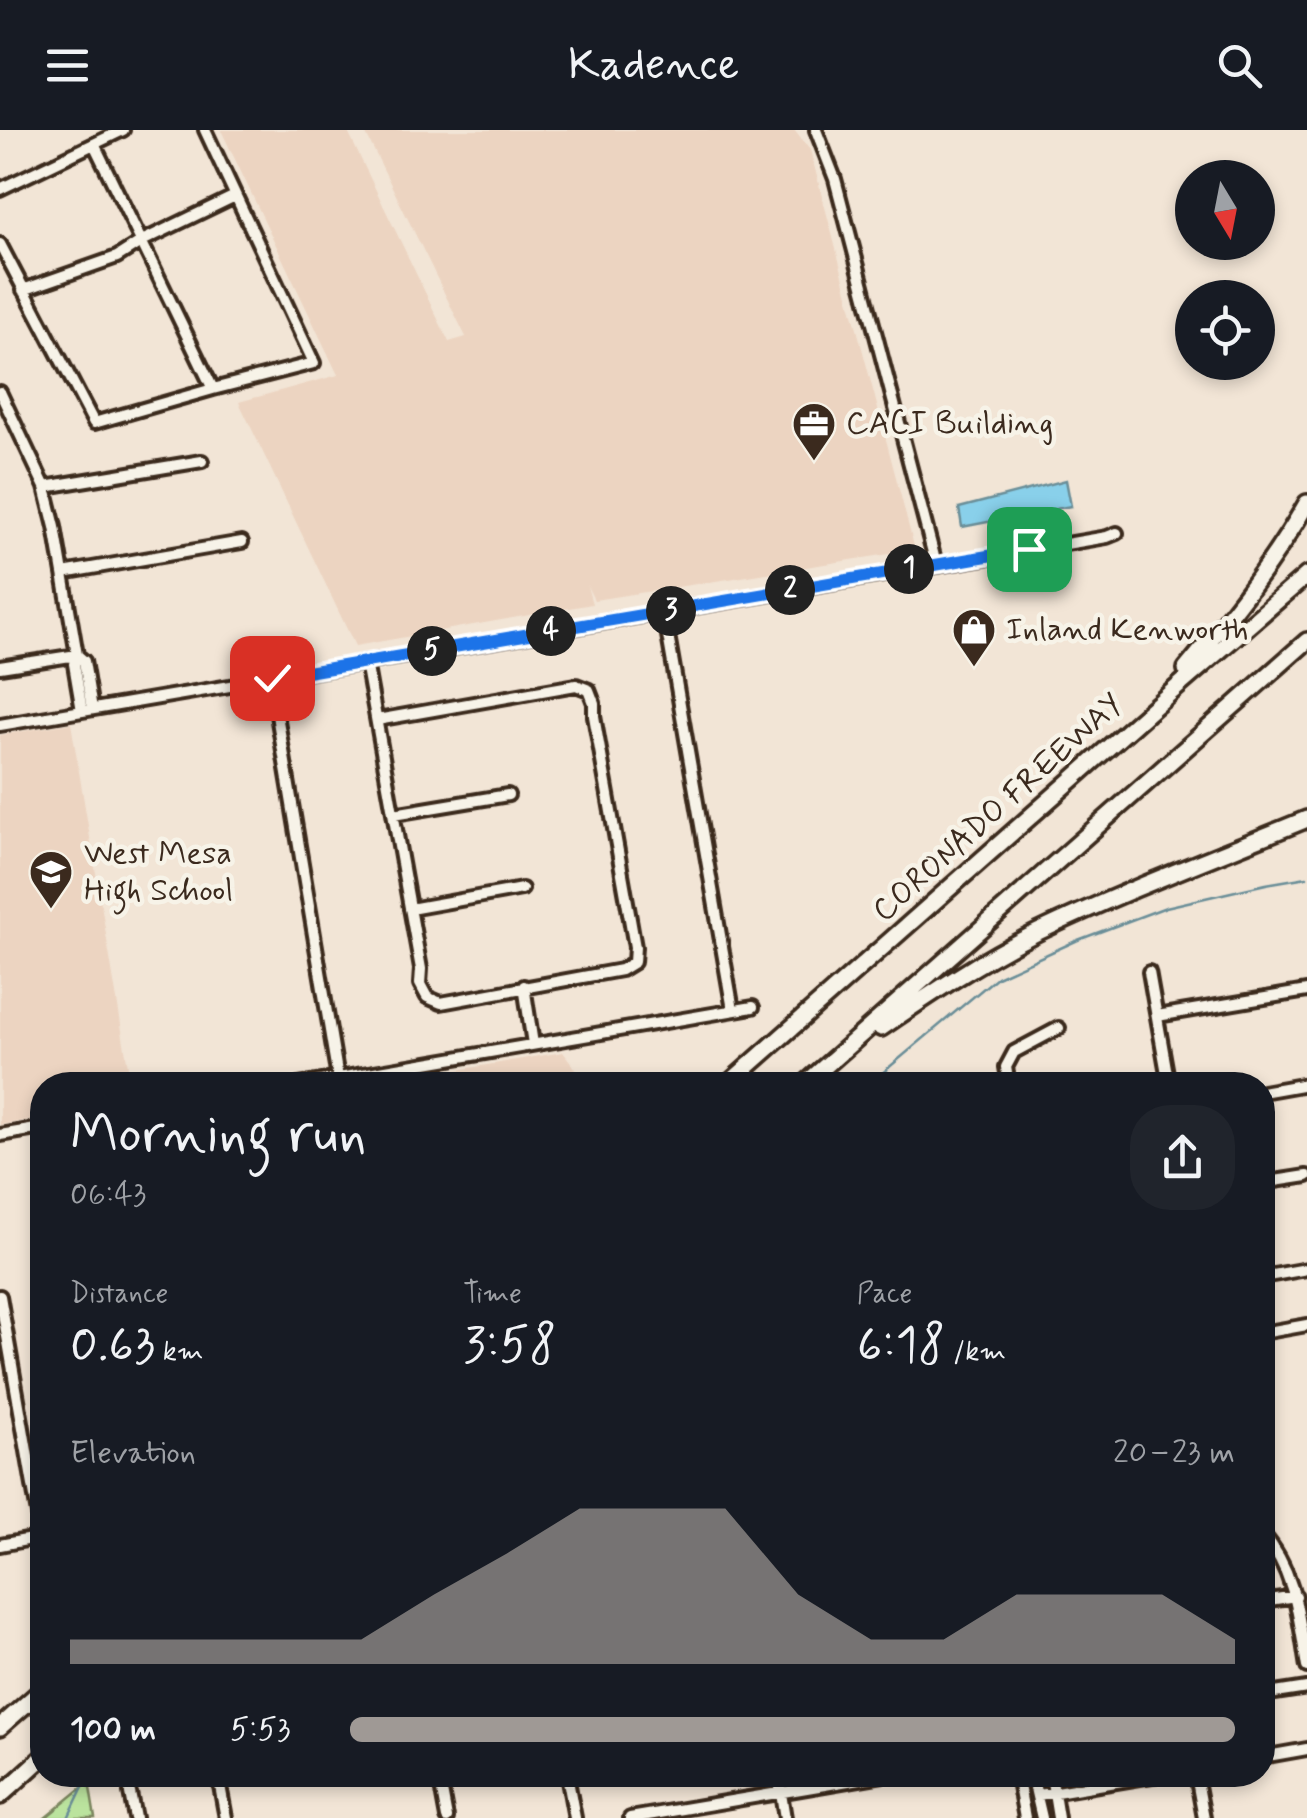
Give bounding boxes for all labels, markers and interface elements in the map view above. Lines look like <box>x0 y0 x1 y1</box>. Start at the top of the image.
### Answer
text: Kadence <box>568 36 739 95</box>
icon: menu <box>40 38 95 93</box>
icon: search <box>1212 38 1267 93</box>
north arrow <box>1175 160 1275 260</box>
map controls <box>1175 160 1275 380</box>
button: locate <box>1175 280 1275 380</box>
office icon: CACI Building <box>791 401 837 462</box>
place label: CACI Building <box>846 403 1053 445</box>
pin <box>987 507 1072 592</box>
icon: arrive <box>1002 522 1057 577</box>
pin: 1 <box>884 544 934 594</box>
text: 1 <box>903 550 915 587</box>
pin: 2 <box>765 565 815 615</box>
text: 2 <box>783 571 797 608</box>
pin: 3 <box>646 586 696 636</box>
text: 3 <box>665 592 677 629</box>
pin: 4 <box>526 606 576 656</box>
shop icon: Inland Kenworth <box>951 607 997 668</box>
place label: Inland Kenworth <box>1006 609 1248 651</box>
text: 4 <box>543 612 559 649</box>
pin: 5 <box>407 626 457 676</box>
text: 5 <box>424 632 440 669</box>
pin <box>230 636 315 721</box>
icon: check <box>245 651 300 706</box>
street label: CORONADO FREEWAY <box>864 684 1132 932</box>
place label: West Mesa High School <box>84 833 233 915</box>
school or university icon: West Mesa High School <box>28 849 74 910</box>
text: Morning run <box>70 1100 367 1172</box>
button: share <box>1130 1105 1235 1210</box>
text: 06:43 <box>70 1174 146 1216</box>
text: Distance <box>70 1276 168 1313</box>
text: Time <box>463 1276 522 1313</box>
text: Pace <box>857 1276 912 1313</box>
text: 0.63 <box>70 1313 155 1379</box>
text: 3:58 <box>463 1313 557 1379</box>
text: 6:18 <box>857 1313 945 1379</box>
text: km <box>155 1334 204 1371</box>
text: /km <box>945 1334 1006 1371</box>
text: Elevation <box>70 1432 196 1474</box>
text: 20–23 m <box>1113 1432 1235 1474</box>
text: 100 m <box>70 1709 156 1751</box>
text: 5:53 <box>230 1709 290 1751</box>

